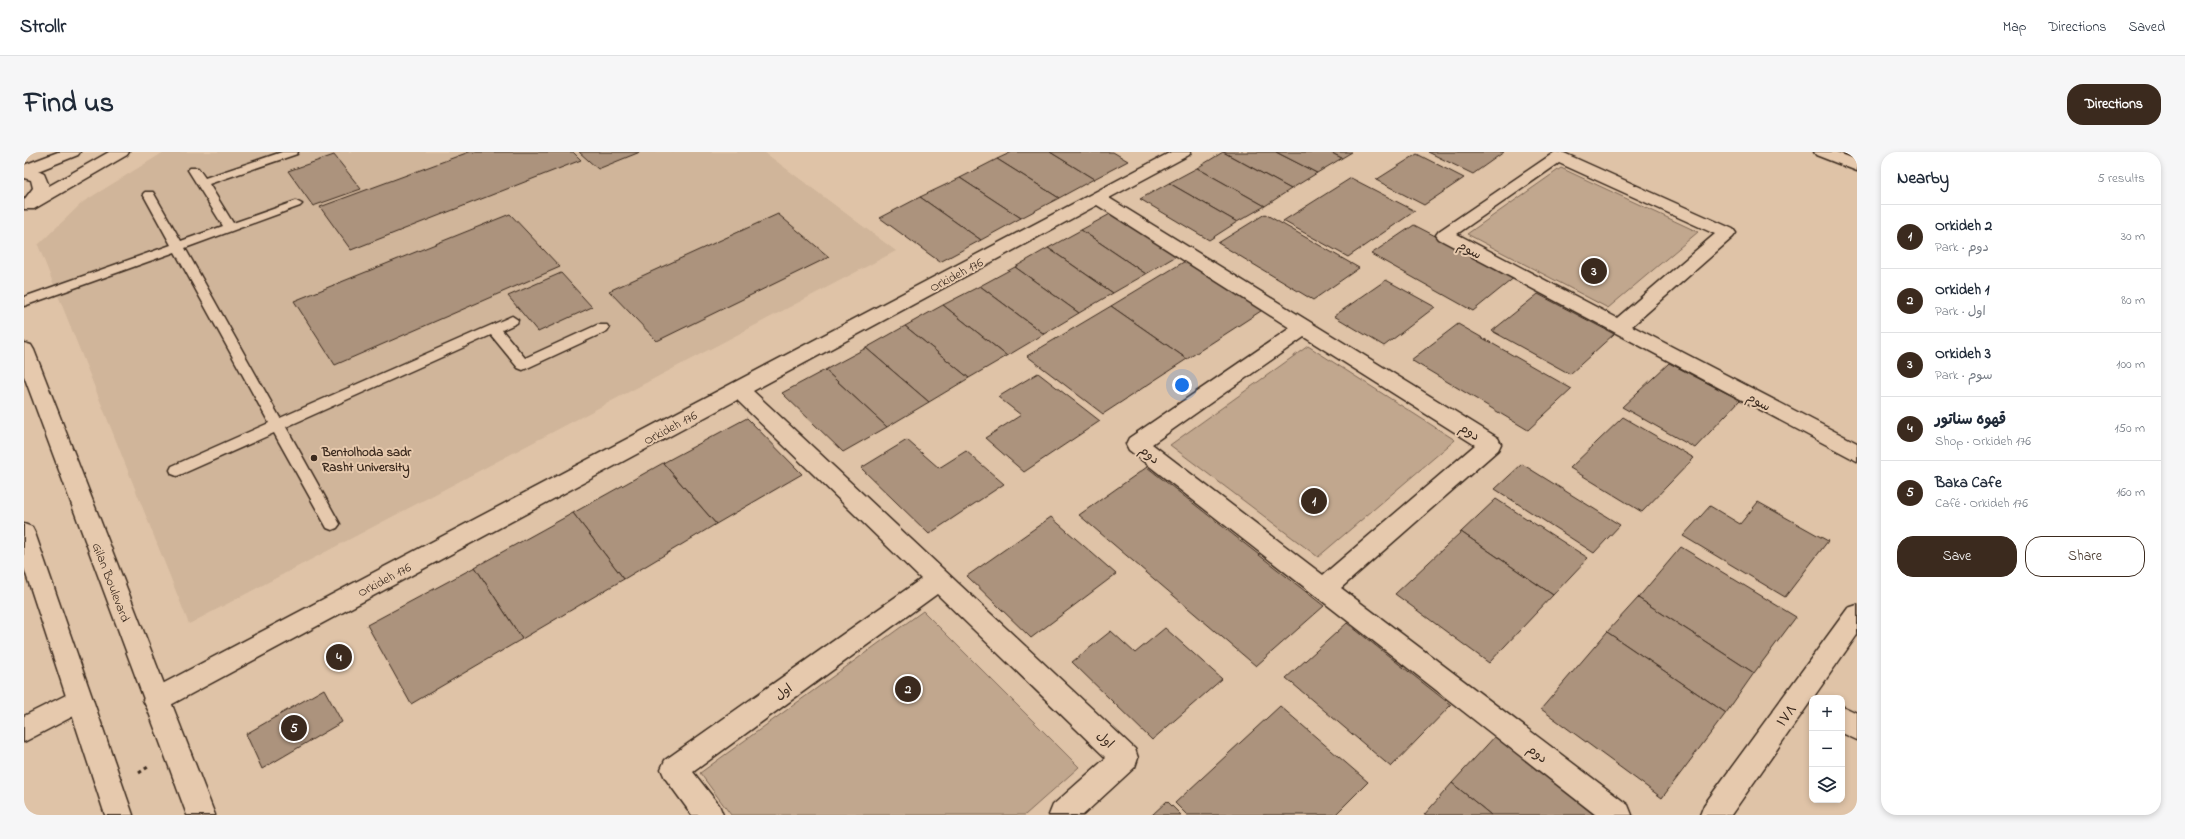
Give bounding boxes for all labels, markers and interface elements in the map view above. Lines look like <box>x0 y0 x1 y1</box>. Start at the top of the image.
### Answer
text: Strollr <box>20 14 66 41</box>
text: Map <box>2003 17 2026 38</box>
text: Directions <box>2048 17 2106 38</box>
text: Saved <box>2128 17 2165 38</box>
text: Find us <box>24 84 114 125</box>
button: Directions <box>2067 84 2161 125</box>
text: Nearby <box>1897 166 1949 191</box>
text: 5 results <box>2097 169 2145 188</box>
text: Orkideh 2 <box>1935 215 1992 237</box>
text: 1 <box>1908 227 1912 246</box>
text: 30 m <box>2121 227 2145 246</box>
street label: سوم <box>1454 236 1485 265</box>
text: Park · دوم <box>1935 238 1989 257</box>
street label: Orkideh 176 <box>926 253 987 297</box>
pin: 3 <box>1581 256 1607 286</box>
text: Orkideh 1 <box>1935 279 1990 301</box>
text: 2 <box>1907 291 1913 310</box>
text: 80 m <box>2121 291 2145 310</box>
text: Park · اول <box>1935 302 1986 321</box>
text: Orkideh 3 <box>1935 343 1991 365</box>
text: 3 <box>1907 355 1913 374</box>
text: 100 m <box>2116 355 2145 374</box>
text: Park · سوم <box>1935 366 1992 385</box>
your location <box>1172 375 1192 395</box>
street label: سوم <box>1743 388 1774 417</box>
street label: Orkideh 176 <box>640 406 701 450</box>
text: قهوه سناتور <box>1935 409 2006 431</box>
street label: دوم <box>1455 419 1483 446</box>
text: 4 <box>1907 419 1913 438</box>
text: 150 m <box>2114 419 2145 438</box>
text: Shop · Orkideh 176 <box>1935 432 2031 451</box>
street label: دوم <box>1135 441 1163 469</box>
place label: Bentolhoda sadr Rasht University <box>321 443 412 479</box>
marker: Bentolhoda sadr Rasht University <box>309 453 319 463</box>
text: Baka Cafe <box>1935 472 2002 494</box>
text: 5 <box>1906 483 1914 502</box>
text: 160 m <box>2116 483 2145 502</box>
pin: 1 <box>1301 486 1327 516</box>
text: Café · Orkideh 176 <box>1935 494 2028 513</box>
button: Save <box>1897 536 2017 577</box>
button: Share <box>2025 536 2145 577</box>
street label: Gilan Boulevard <box>87 540 135 626</box>
street label: Orkideh 176 <box>354 558 415 602</box>
pin: 4 <box>326 642 352 672</box>
pin: 2 <box>895 674 921 704</box>
street label: اول <box>771 679 797 705</box>
map controls <box>1809 695 1845 803</box>
button: + <box>1809 695 1845 731</box>
street label: ۱۷۸ <box>1773 701 1802 731</box>
pin: 5 <box>281 713 307 743</box>
street label: اول <box>1092 727 1118 753</box>
button: − <box>1809 731 1845 767</box>
street label: دوم <box>1523 740 1551 768</box>
button: layers <box>1809 767 1845 803</box>

